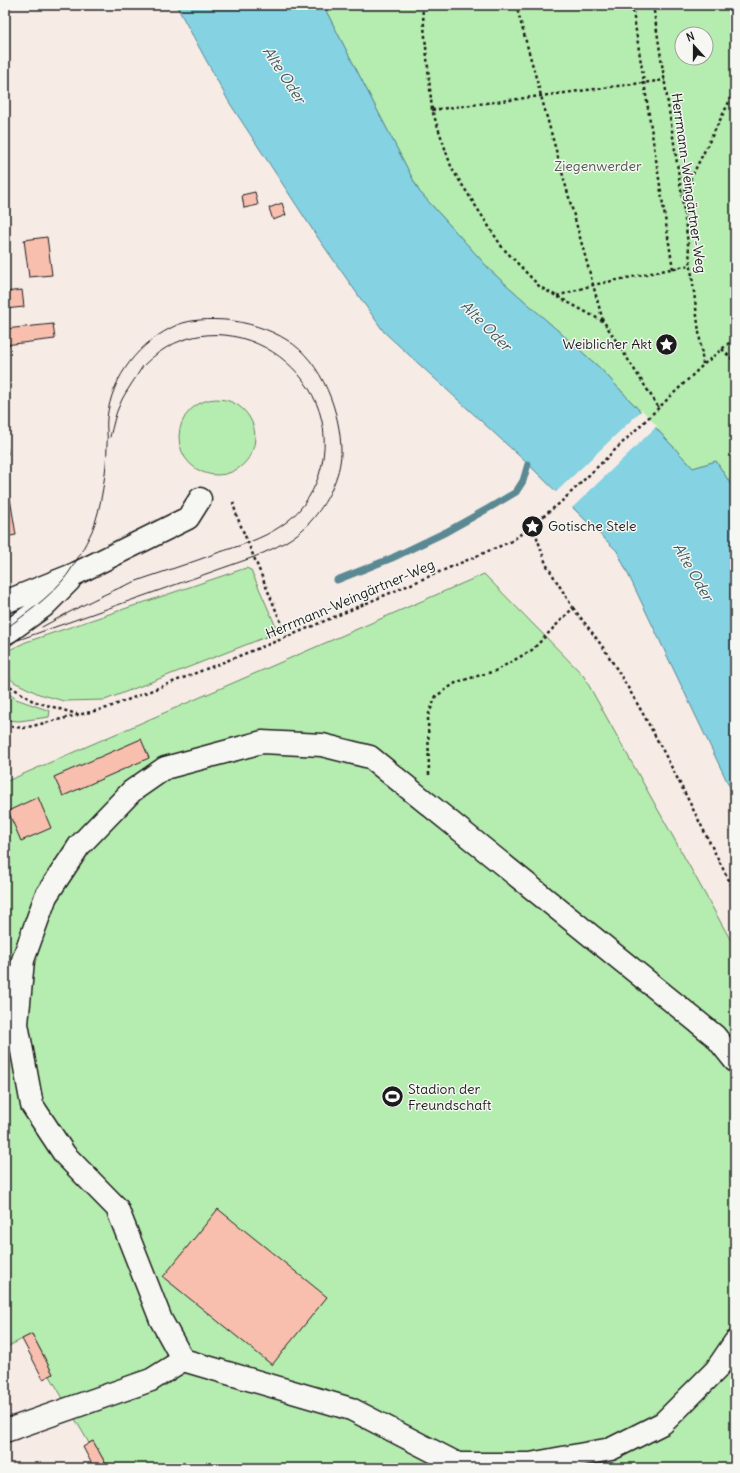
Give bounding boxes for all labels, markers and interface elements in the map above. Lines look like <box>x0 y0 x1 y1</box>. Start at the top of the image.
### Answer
north arrow <box>674 26 714 66</box>
text: N <box>684 29 696 45</box>
water label: Alte Oder <box>259 43 311 108</box>
street label: Herrmann-Weingärtner-Weg <box>667 92 711 274</box>
park label: Ziegenwerder <box>554 157 642 175</box>
water label: Alte Oder <box>457 296 517 356</box>
place icon: Weiblicher Akt <box>654 331 680 357</box>
place label: Weiblicher Akt <box>562 335 652 353</box>
place icon: Gotische Stele <box>520 513 546 539</box>
place label: Gotische Stele <box>548 517 637 535</box>
water label: Alte Oder <box>669 539 719 606</box>
street label: Herrmann-Weingärtner-Weg <box>263 555 437 643</box>
place label: Stadion der Freundschaft <box>408 1080 492 1114</box>
sports icon: Stadion der Freundschaft <box>380 1084 406 1110</box>

